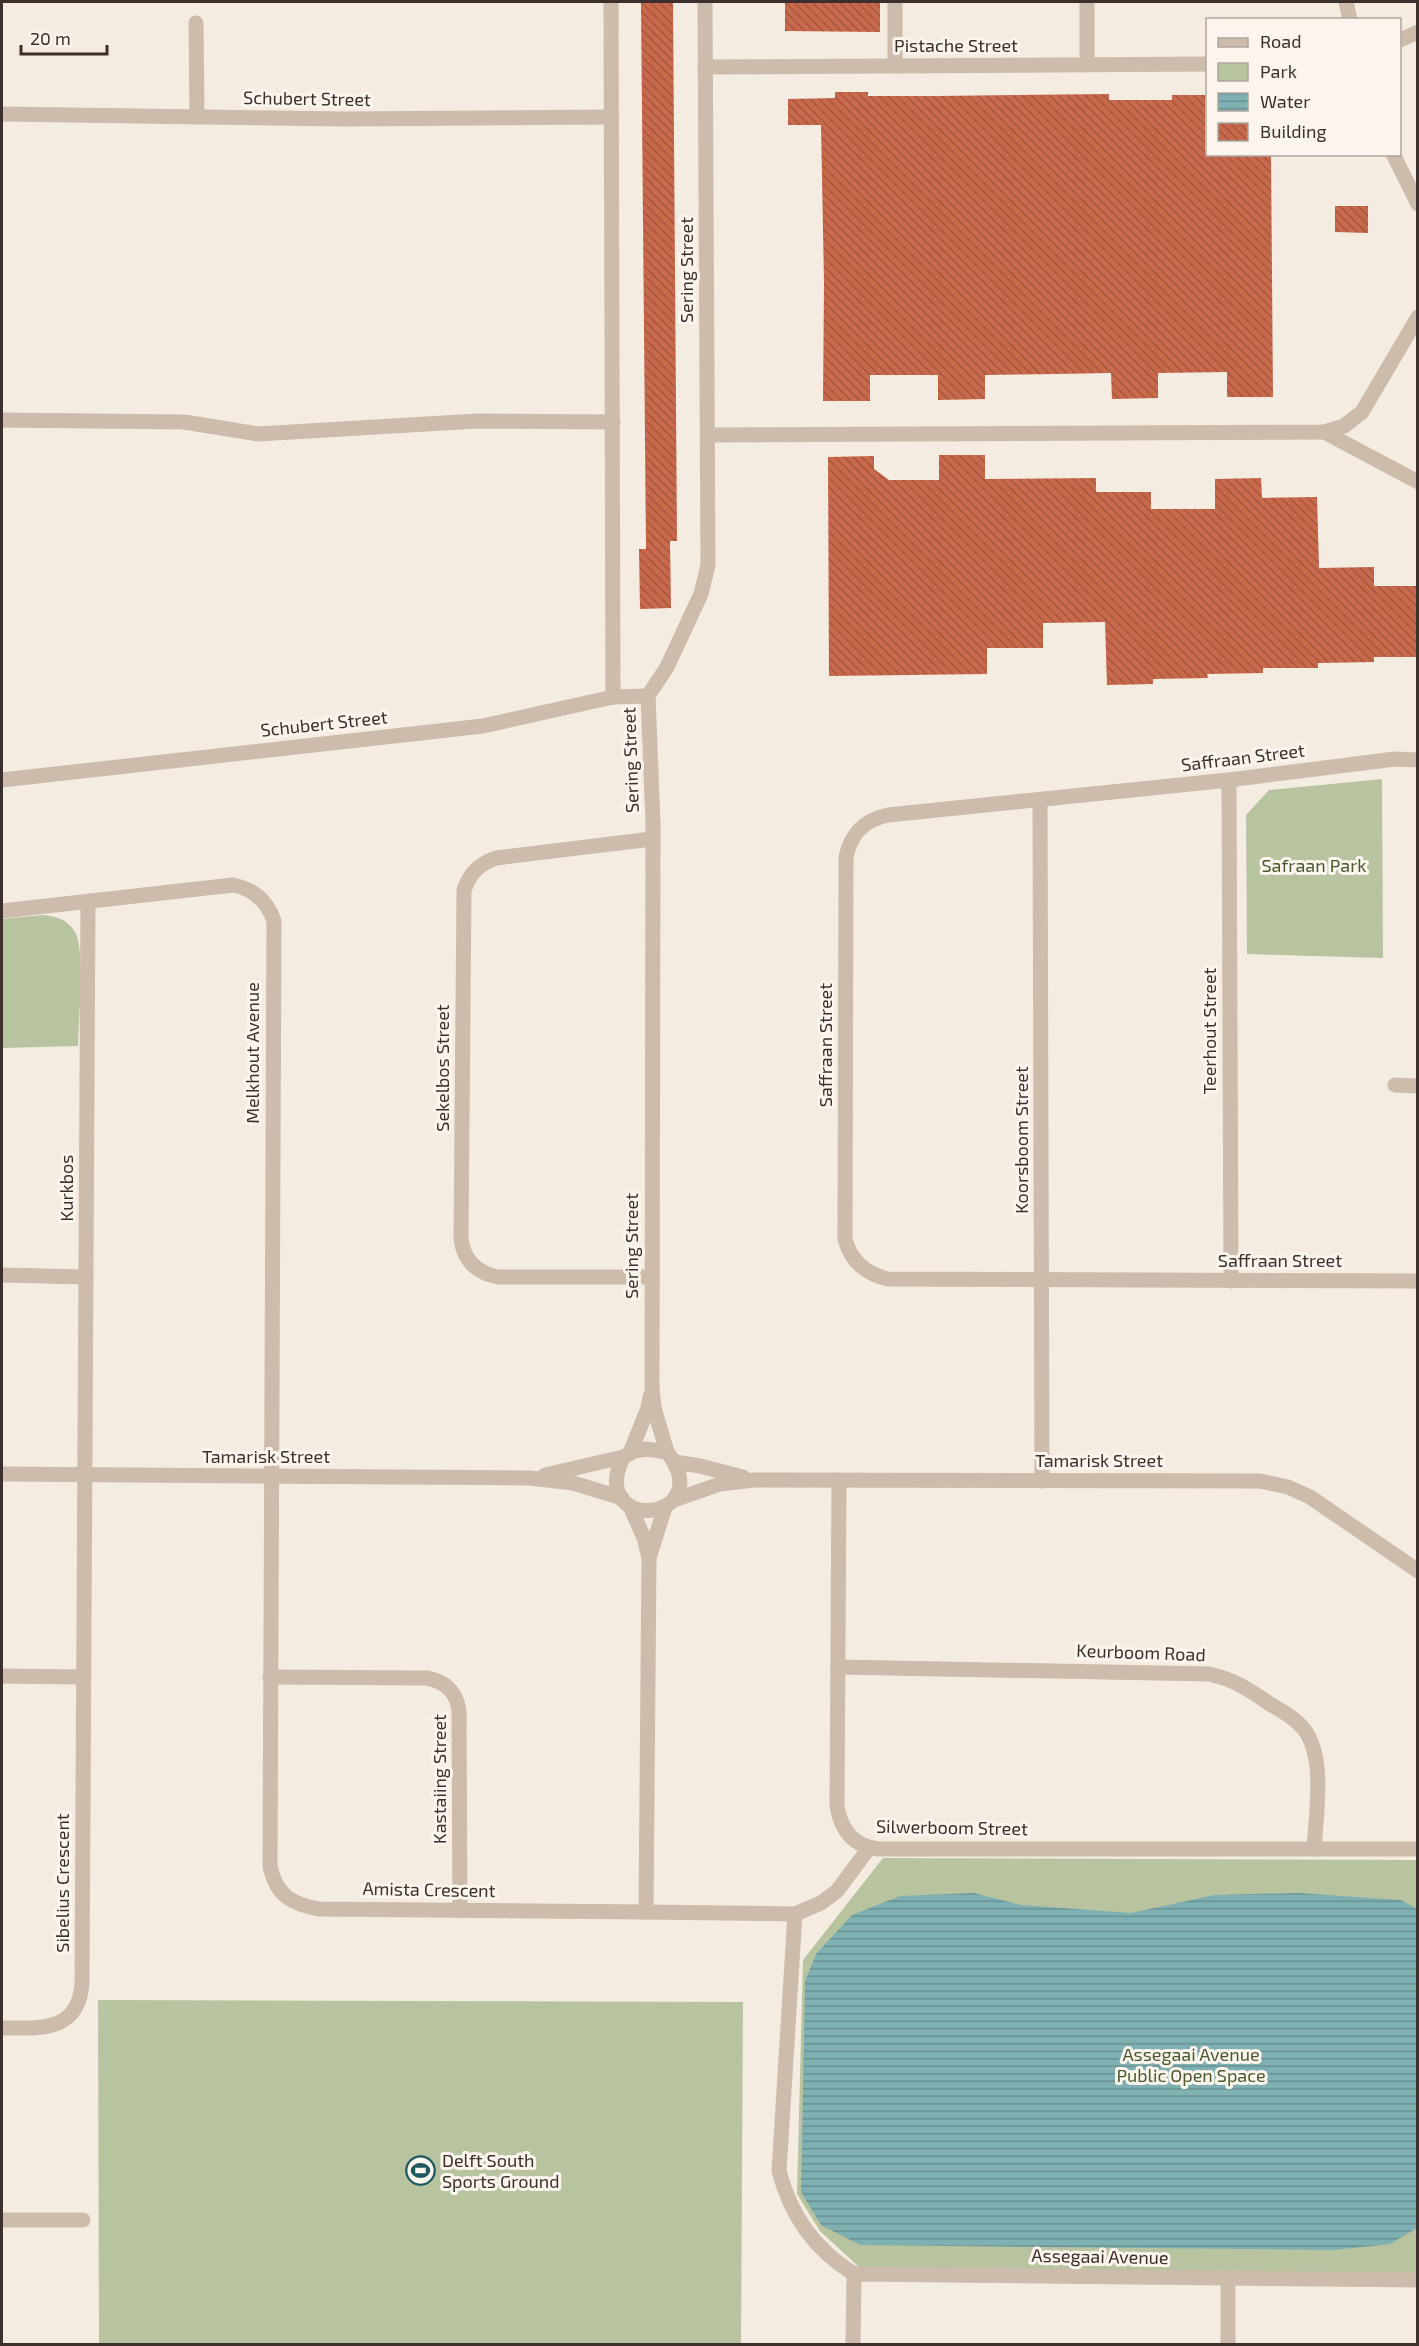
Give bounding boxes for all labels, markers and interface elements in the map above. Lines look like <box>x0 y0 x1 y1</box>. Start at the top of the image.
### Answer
scale bar <box>21 18 106 56</box>
legend <box>1206 18 1401 156</box>
text: 20 m <box>30 27 71 49</box>
text: Road <box>1260 30 1301 52</box>
street label: Pistache Street <box>894 34 1018 56</box>
text: Park <box>1260 60 1297 82</box>
street label: Schubert Street <box>243 86 371 110</box>
text: Water <box>1260 90 1310 112</box>
text: Building <box>1260 120 1327 142</box>
street label: Sering Street <box>675 217 697 323</box>
street label: Schubert Street <box>259 705 389 741</box>
street label: Sering Street <box>617 707 643 813</box>
street label: Saffraan Street <box>1180 739 1306 775</box>
park label: Safraan Park <box>1261 854 1367 876</box>
street label: Teerhout Street <box>1198 967 1220 1094</box>
street label: Melkhout Avenue <box>241 982 263 1124</box>
street label: Saffraan Street <box>814 983 836 1107</box>
street label: Sekelbos Street <box>431 1004 453 1132</box>
street label: Koorsboom Street <box>1010 1066 1032 1214</box>
street label: Kurkbos <box>55 1155 77 1221</box>
street label: Sering Street <box>620 1193 642 1299</box>
street label: Saffraan Street <box>1218 1249 1342 1271</box>
street label: Tamarisk Street <box>202 1445 330 1467</box>
street label: Tamarisk Street <box>1035 1449 1163 1471</box>
street label: Keurboom Road <box>1076 1639 1206 1665</box>
street label: Kastaiing Street <box>428 1714 450 1844</box>
street label: Sibelius Crescent <box>51 1813 73 1953</box>
street label: Silwerboom Street <box>876 1815 1028 1839</box>
street label: Amista Crescent <box>362 1877 496 1901</box>
park label: Assegaai Avenue Public Open Space <box>1116 2043 1266 2086</box>
place label: Delft South Sports Ground <box>442 2149 560 2192</box>
sports icon: Delft South Sports Ground <box>405 2155 437 2187</box>
street label: Assegaai Avenue <box>1031 2244 1169 2268</box>

